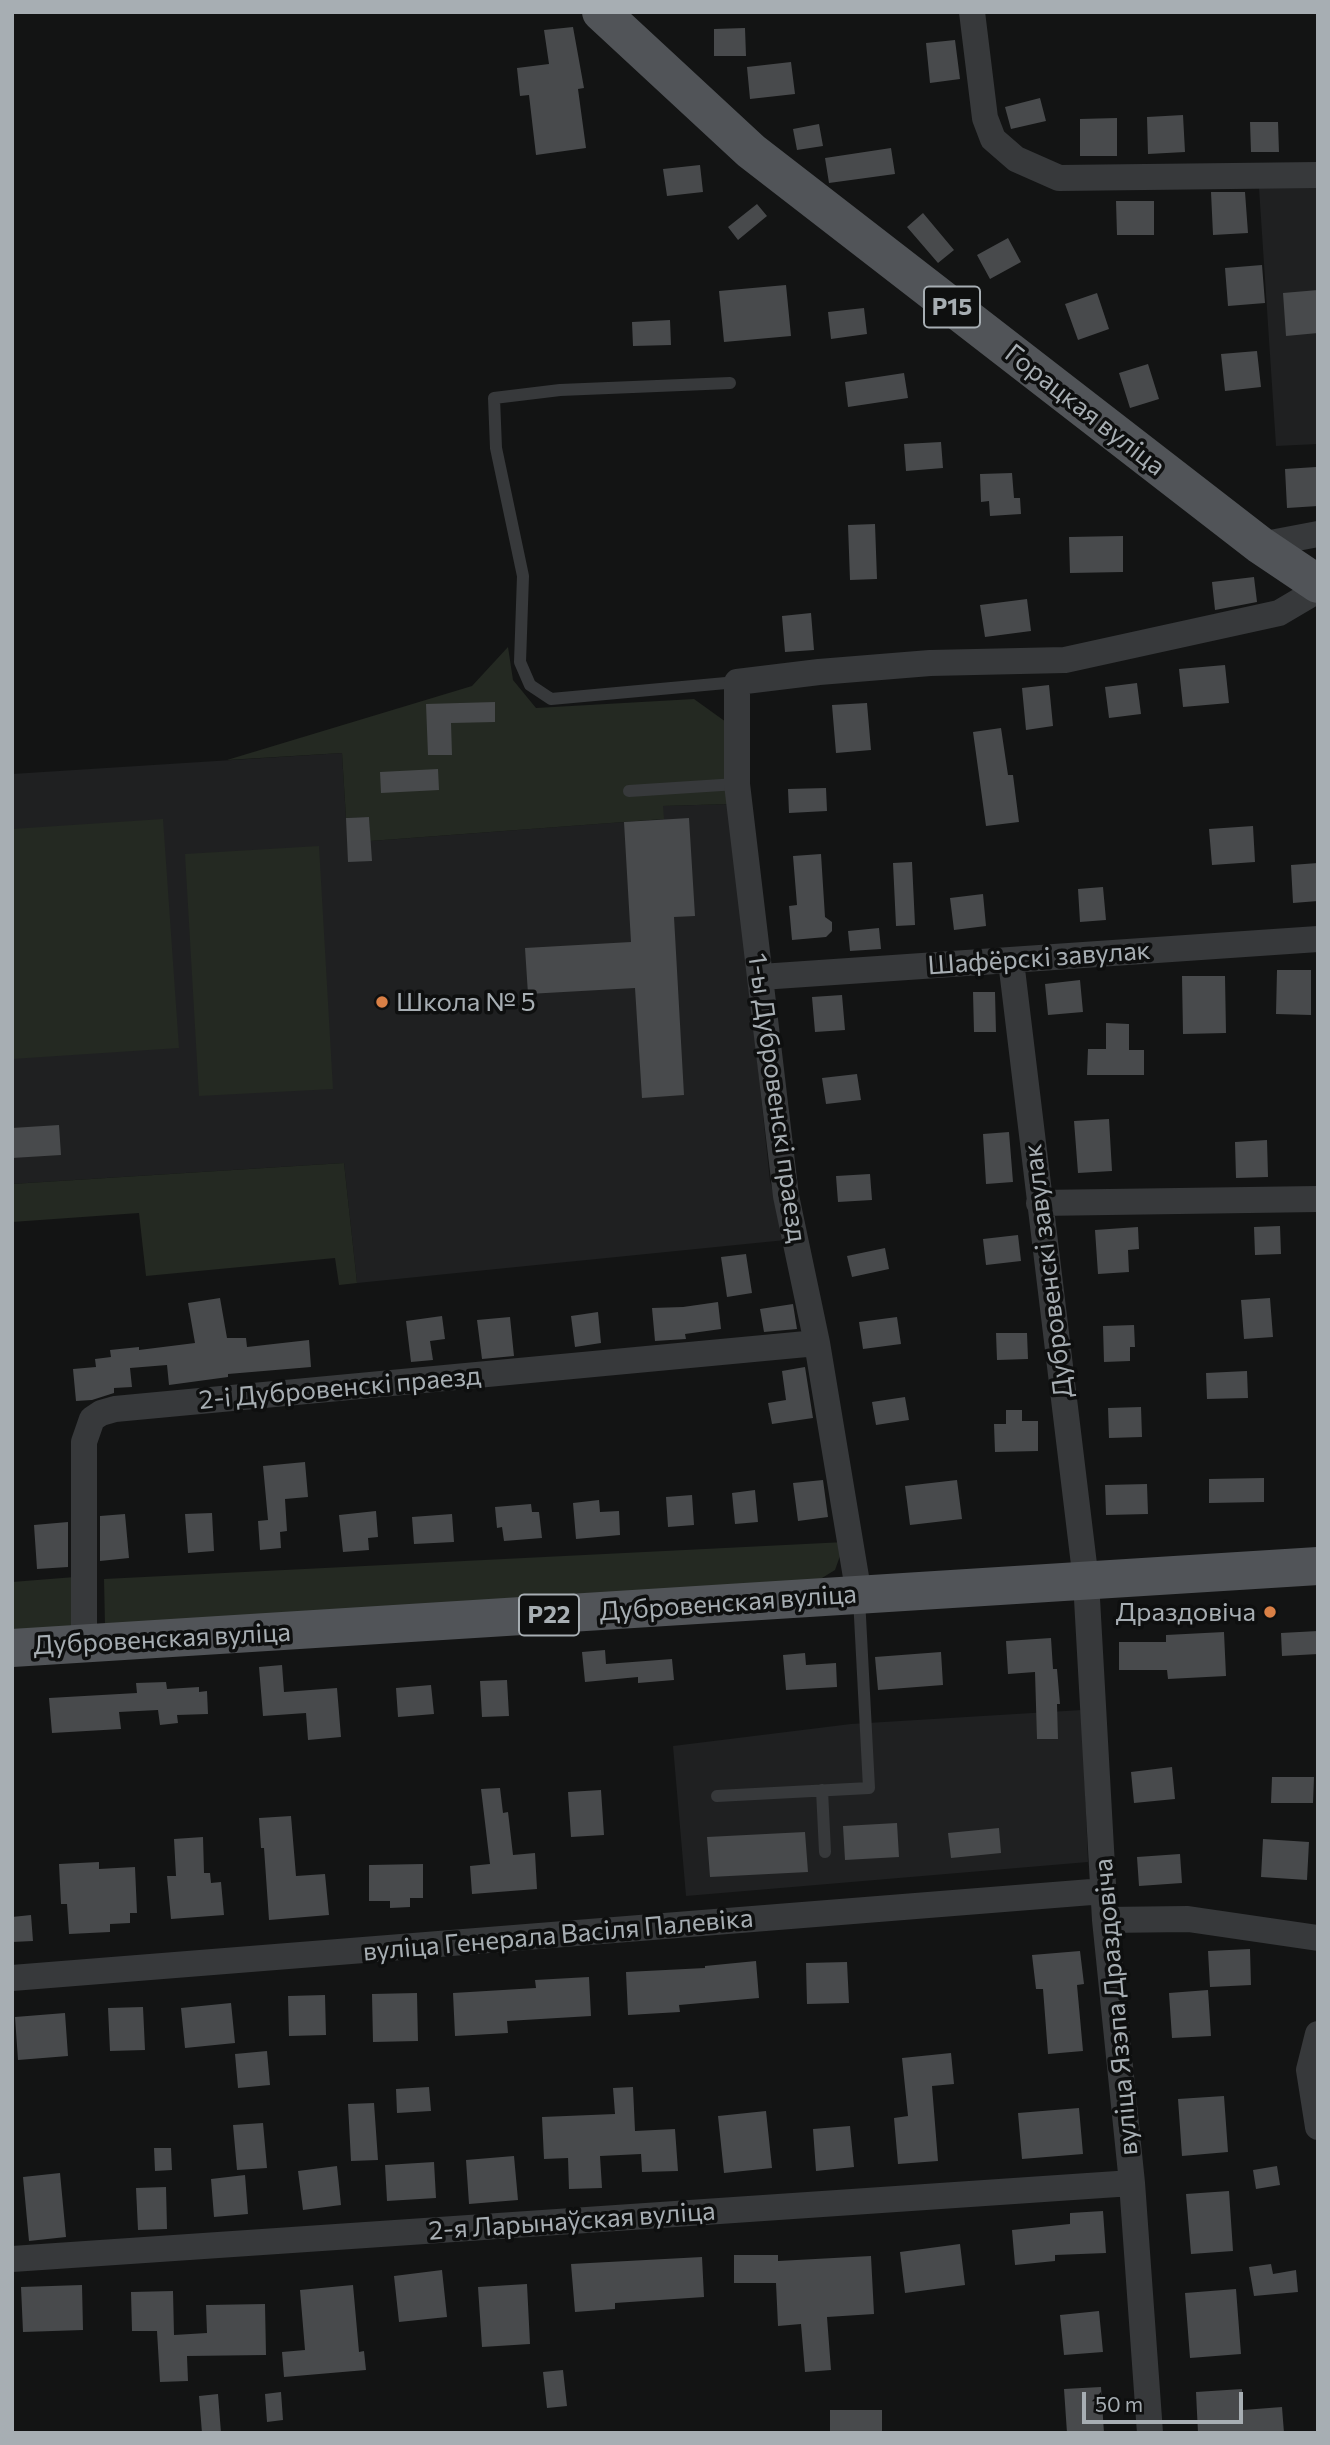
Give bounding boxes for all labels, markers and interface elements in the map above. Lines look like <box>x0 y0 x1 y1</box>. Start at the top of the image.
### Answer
road number: Р15 <box>924 286 980 328</box>
street label: Горацкая вуліца <box>999 338 1171 482</box>
street label: Шафёрскі завулак <box>927 935 1151 981</box>
street label: 1-ы Дубровенскі праезд <box>741 951 813 1245</box>
place label: Школа № 5 <box>396 986 536 1018</box>
marker: Школа № 5 <box>374 994 390 1010</box>
street label: Дубровенскі завулак <box>1017 1142 1079 1400</box>
street label: 2-і Дубровенскі праезд <box>198 1360 482 1416</box>
street label: Дубровенская вуліца <box>598 1578 858 1628</box>
road number: Р22 <box>519 1595 579 1636</box>
place label: Драздовіча <box>1116 1596 1256 1628</box>
marker: Драздовіча <box>1262 1604 1278 1620</box>
street label: Дубровенская вуліца <box>32 1617 292 1661</box>
street label: вуліца Язэпа Драздовіча <box>1087 1857 1145 2157</box>
street label: вуліца Генерала Васіля Палевіка <box>362 1902 754 1968</box>
street label: 2-я Ларынаўская вуліца <box>427 2195 717 2247</box>
scale bar <box>1085 2378 1246 2422</box>
text: 50 m <box>1095 2391 1143 2416</box>

